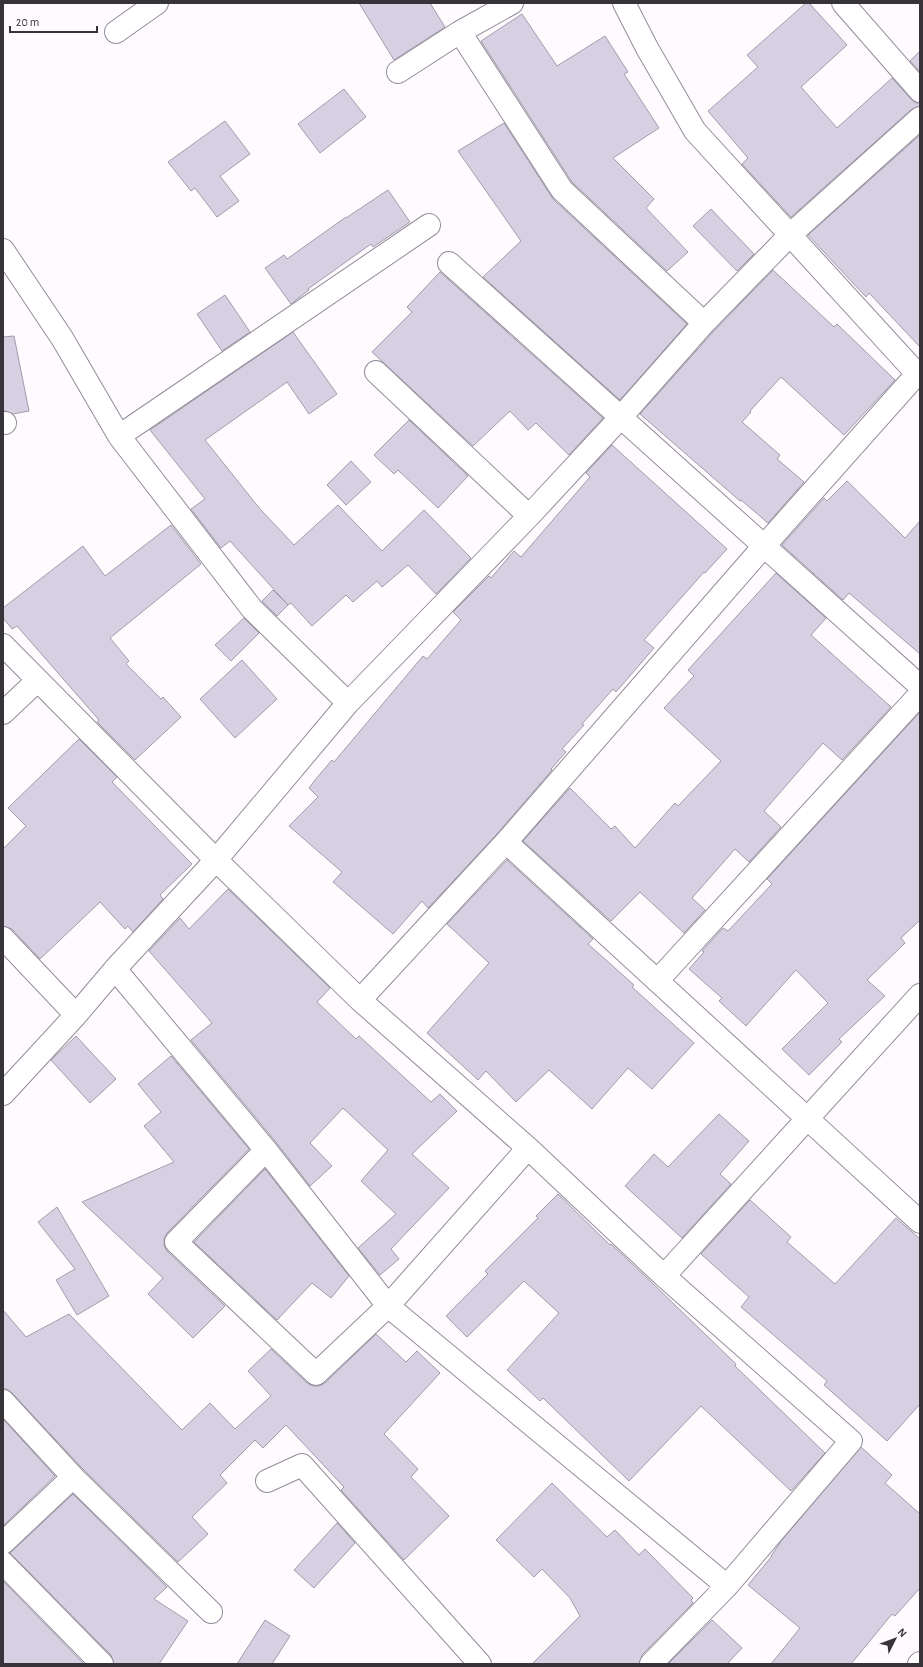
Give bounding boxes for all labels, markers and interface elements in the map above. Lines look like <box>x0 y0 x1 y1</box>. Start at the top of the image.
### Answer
scale bar <box>10 8 97 34</box>
text: 20 m <box>16 16 39 28</box>
north arrow <box>875 1619 915 1659</box>
text: N <box>895 1626 909 1639</box>

